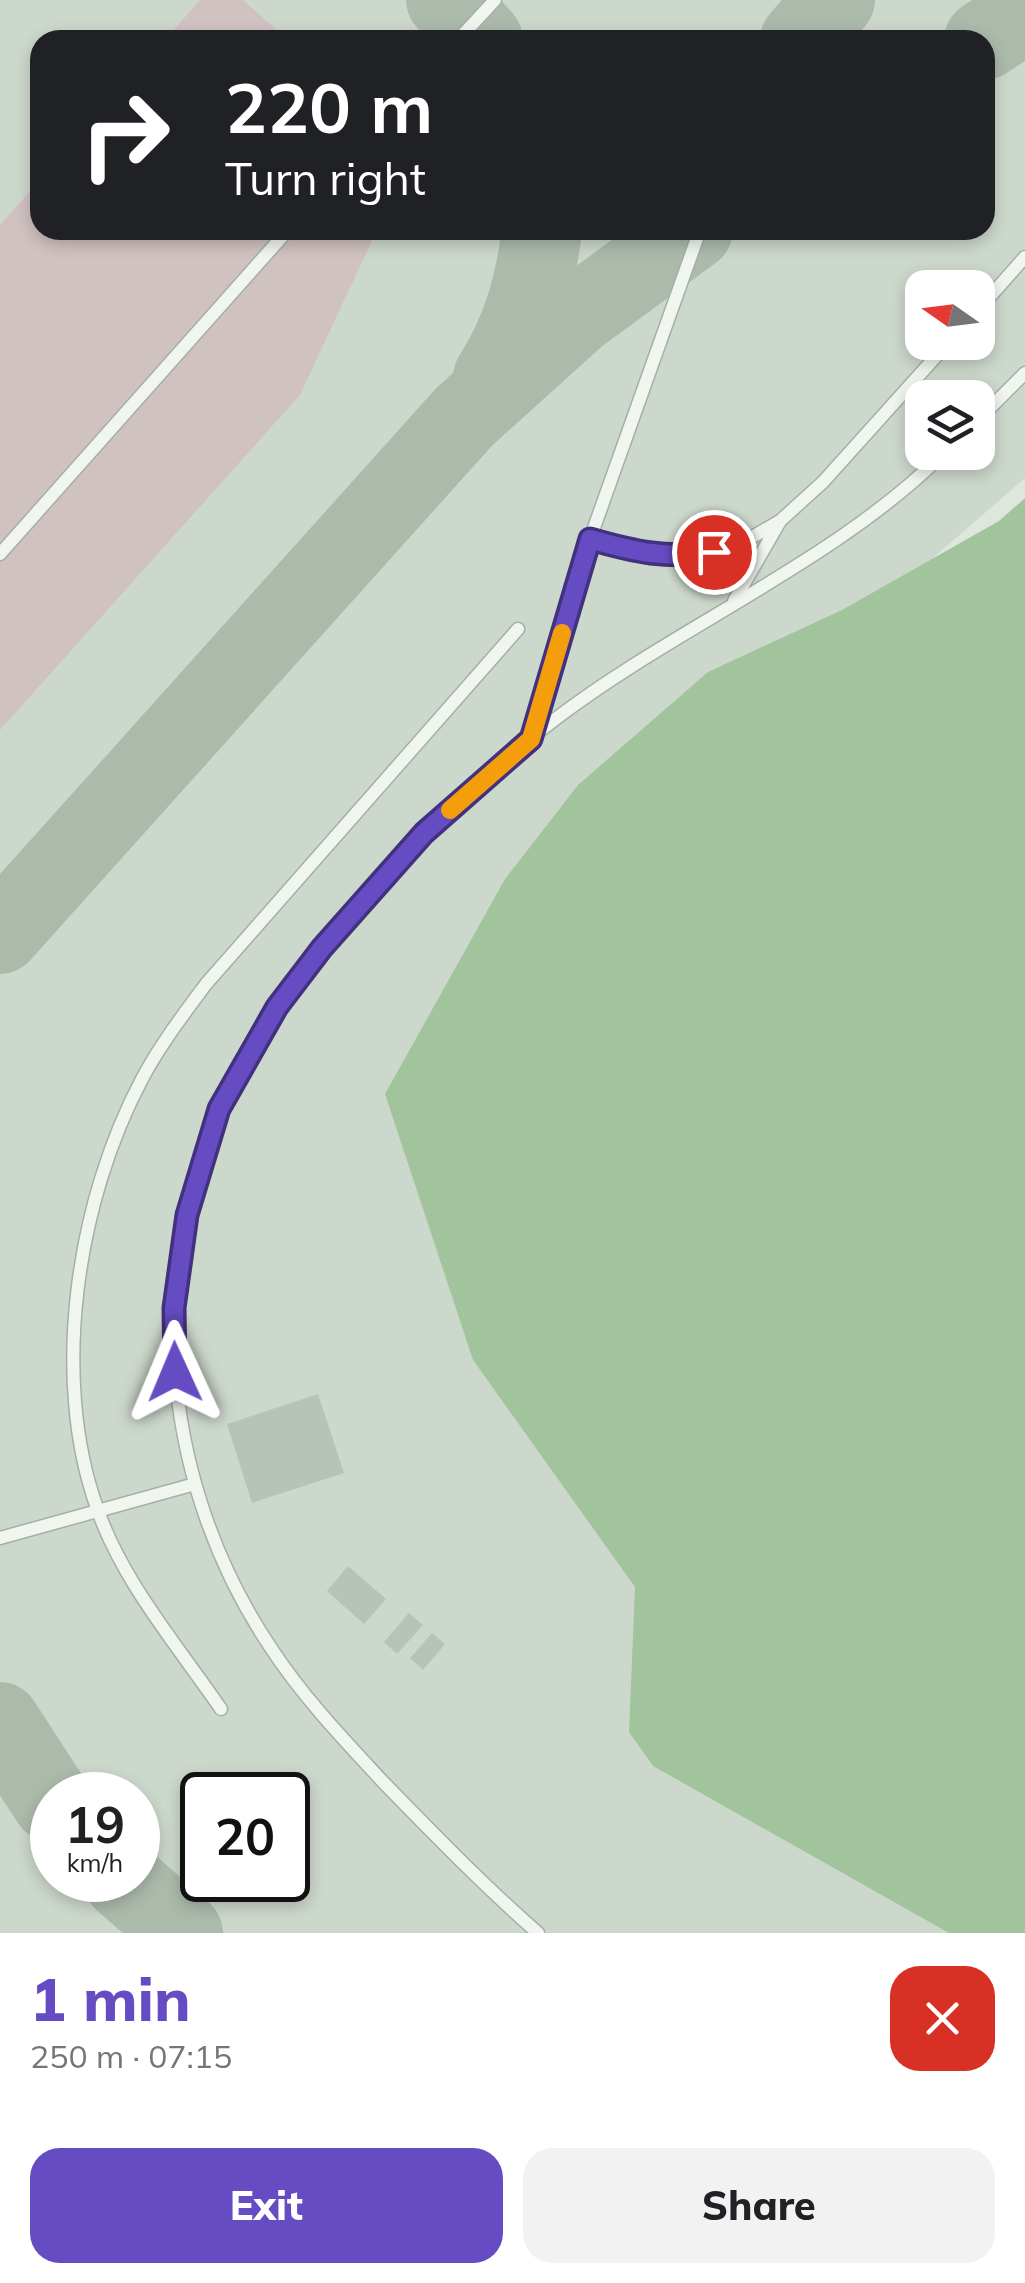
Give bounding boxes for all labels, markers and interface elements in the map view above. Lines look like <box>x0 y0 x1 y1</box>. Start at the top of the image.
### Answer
text: 220 m <box>225 63 433 151</box>
icon: right <box>60 70 190 200</box>
text: Turn right <box>225 150 426 206</box>
north arrow <box>905 270 995 360</box>
map controls <box>905 270 995 470</box>
button: layers <box>905 380 995 470</box>
pin <box>672 510 757 595</box>
icon: arrive <box>687 525 742 580</box>
position arrow <box>123 1320 227 1424</box>
speed limit sign: 20 <box>180 1772 310 1902</box>
text: 19 <box>65 1793 125 1856</box>
text: km/h <box>67 1847 123 1878</box>
text: 1 min <box>30 1961 191 2036</box>
button: close <box>890 1966 995 2071</box>
text: 250 m · 07:15 <box>30 2036 232 2076</box>
button: Exit <box>30 2148 503 2263</box>
button: Share <box>523 2148 995 2263</box>

